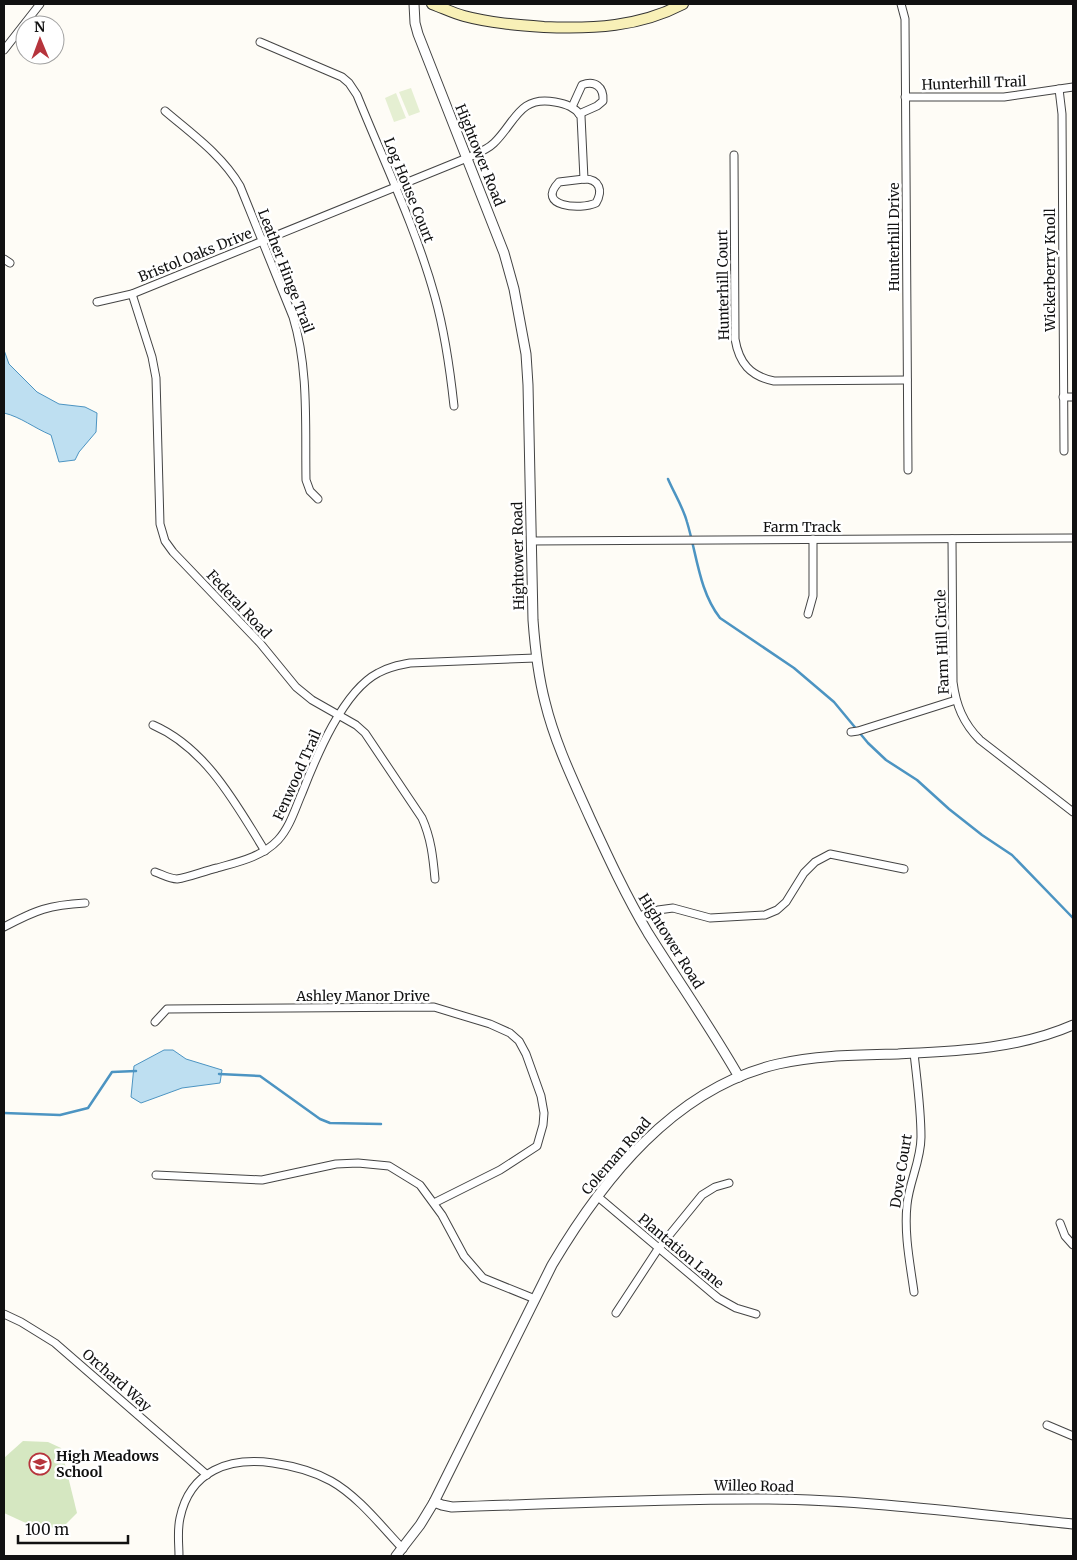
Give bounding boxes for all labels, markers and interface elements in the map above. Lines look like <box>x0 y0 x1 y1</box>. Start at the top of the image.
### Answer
north arrow <box>15 15 65 65</box>
text: N <box>34 18 45 36</box>
street label: Hunterhill Trail <box>921 72 1028 94</box>
street label: Hightower Road <box>451 101 509 209</box>
street label: Log House Court <box>380 135 439 246</box>
street label: Hunterhill Drive <box>885 182 903 292</box>
street label: Leather Hinge Trail <box>254 207 318 336</box>
street label: Wickerberry Knoll <box>1041 208 1059 333</box>
street label: Bristol Oaks Drive <box>136 224 254 286</box>
street label: Hunterhill Court <box>713 229 733 340</box>
street label: Hightower Road <box>508 501 528 611</box>
street label: Farm Track <box>763 518 841 536</box>
street label: Federal Road <box>203 566 276 642</box>
street label: Farm Hill Circle <box>931 589 953 695</box>
street label: Fenwood Trail <box>269 726 325 823</box>
street label: Hightower Road <box>635 890 708 992</box>
street label: Ashley Manor Drive <box>295 987 430 1005</box>
street label: Coleman Road <box>578 1113 655 1198</box>
street label: Dove Court <box>886 1132 916 1209</box>
street label: Plantation Lane <box>634 1210 728 1292</box>
street label: Orchard Way <box>79 1345 156 1416</box>
place label: High Meadows School <box>56 1447 159 1481</box>
school or university icon: High Meadows School <box>28 1452 52 1476</box>
street label: Willeo Road <box>713 1476 795 1496</box>
scale bar <box>18 1512 128 1544</box>
text: 100 m <box>25 1520 69 1539</box>

